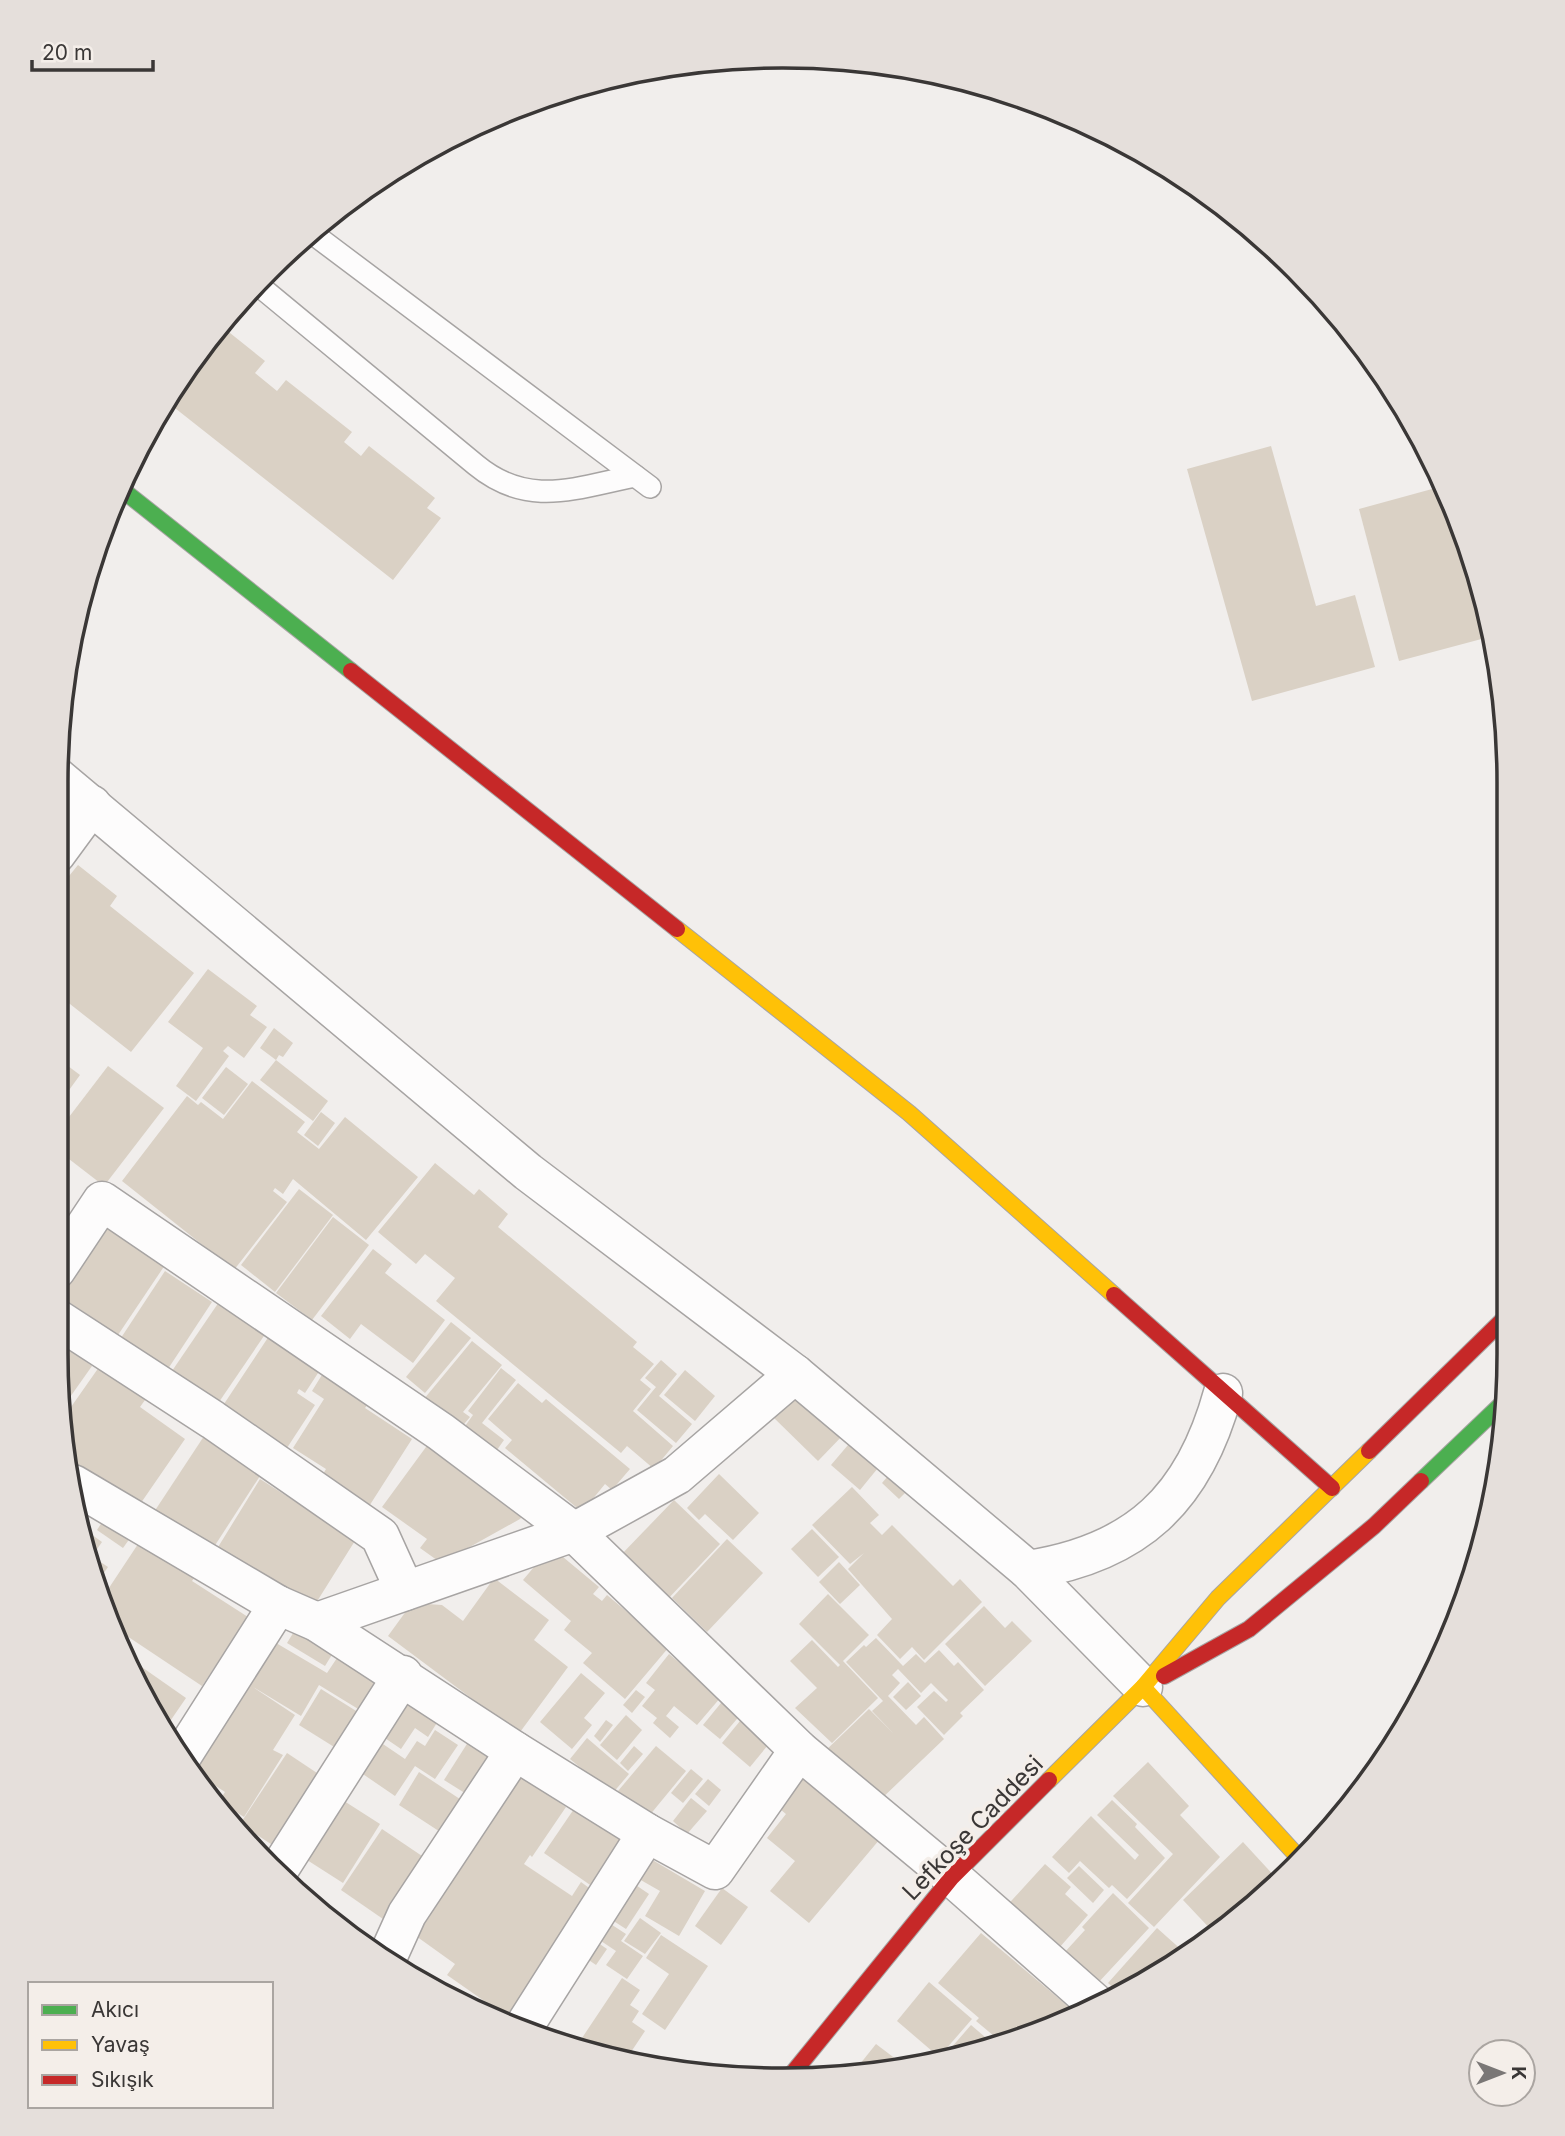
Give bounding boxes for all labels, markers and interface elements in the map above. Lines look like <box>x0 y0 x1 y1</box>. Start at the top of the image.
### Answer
scale bar <box>32 28 152 72</box>
text: 20 m <box>42 40 92 65</box>
street label: Lefkoşe Caddesi <box>896 1749 1049 1906</box>
legend <box>28 1982 273 2108</box>
text: Akıcı <box>91 1997 139 2022</box>
text: Yavaş <box>91 2032 150 2057</box>
north arrow <box>1467 2038 1537 2108</box>
text: K <box>1507 2066 1530 2080</box>
text: Sıkışık <box>91 2067 154 2092</box>

